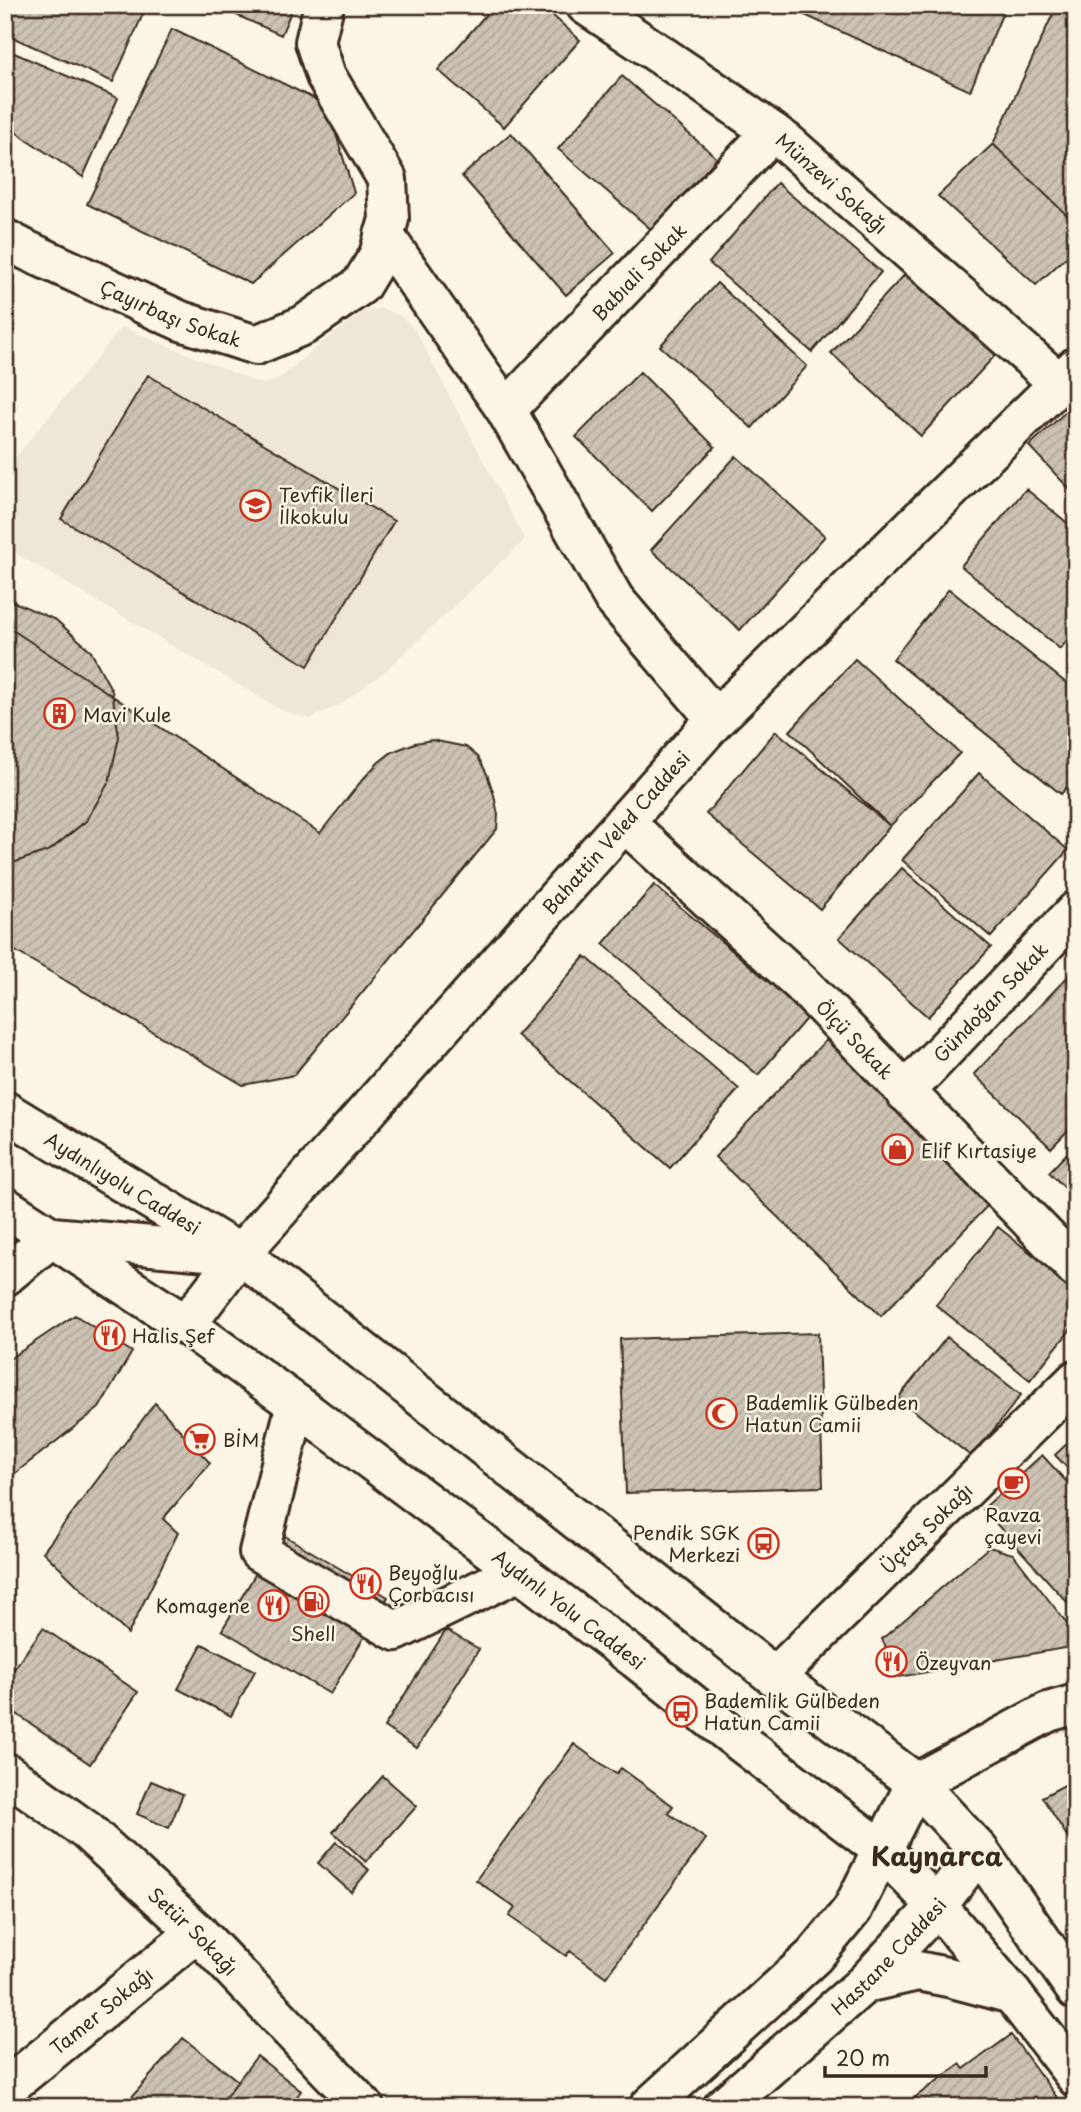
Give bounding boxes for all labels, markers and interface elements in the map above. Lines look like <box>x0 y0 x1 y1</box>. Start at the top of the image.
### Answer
street label: Münzevi Sokağı <box>770 126 894 240</box>
street label: Babıali Sokak <box>585 216 692 326</box>
street label: Çayırbaşı Sokak <box>96 272 245 354</box>
place label: Tevfik İleri İlkokulu <box>279 480 374 530</box>
school or university icon: Tevfik İleri İlkokulu <box>239 488 273 522</box>
building icon: Mavi Kule <box>43 697 77 731</box>
place label: Mavi Kule <box>83 700 171 728</box>
street label: Bahattin Veled Caddesi <box>535 744 696 920</box>
street label: Gündoğan Sokak <box>926 935 1054 1068</box>
street label: Ölçü Sokak <box>810 993 900 1085</box>
street label: Aydınlıyolu Caddesi <box>40 1125 206 1241</box>
shop icon: Elif Kırtasiye <box>881 1133 915 1167</box>
place label: Elif Kırtasiye <box>921 1136 1037 1164</box>
restaurant icon: Halis Şef <box>92 1318 126 1352</box>
place label: Halis Şef <box>132 1321 216 1349</box>
place label: Bademlik Gülbeden Hatun Camii <box>745 1388 919 1438</box>
mosque icon: Bademlik Gülbeden Hatun Camii <box>705 1396 739 1430</box>
supermarket icon: BİM <box>183 1422 217 1456</box>
place label: BİM <box>223 1425 259 1453</box>
cafe icon: Ravza çayevi <box>996 1466 1030 1500</box>
street label: Üçtaş Sokağı <box>874 1476 978 1580</box>
place label: Ravza çayevi <box>984 1500 1042 1550</box>
place label: Pendik SGK Merkezi <box>633 1518 740 1568</box>
bus stop icon: Pendik SGK Merkezi <box>746 1526 780 1560</box>
street label: Aydınlı Yolu Caddesi <box>487 1542 652 1676</box>
place label: Beyoğlu Çorbacısı <box>388 1558 474 1608</box>
restaurant icon: Beyoğlu Çorbacısı <box>348 1566 382 1600</box>
fuel station icon: Shell <box>296 1585 330 1619</box>
restaurant icon: Komagene <box>256 1588 290 1622</box>
place label: Komagene <box>156 1591 250 1619</box>
place label: Shell <box>291 1619 335 1647</box>
restaurant icon: Özeyvan <box>875 1645 909 1679</box>
place label: Özeyvan <box>915 1648 992 1676</box>
place label: Bademli̇k Gülbeden Hatun Cami̇i̇ <box>704 1686 880 1736</box>
bus stop icon: Bademli̇k Gülbeden Hatun Cami̇i̇ <box>664 1694 698 1728</box>
district label: Kaynarca <box>871 1836 1003 1875</box>
street label: Setür Sokağı <box>142 1880 245 1981</box>
street label: Hastane Caddesi <box>824 1892 953 2021</box>
street label: Tamer Sokağı <box>44 1960 158 2061</box>
scale bar <box>825 2035 986 2079</box>
text: 20 m <box>836 2041 890 2073</box>

